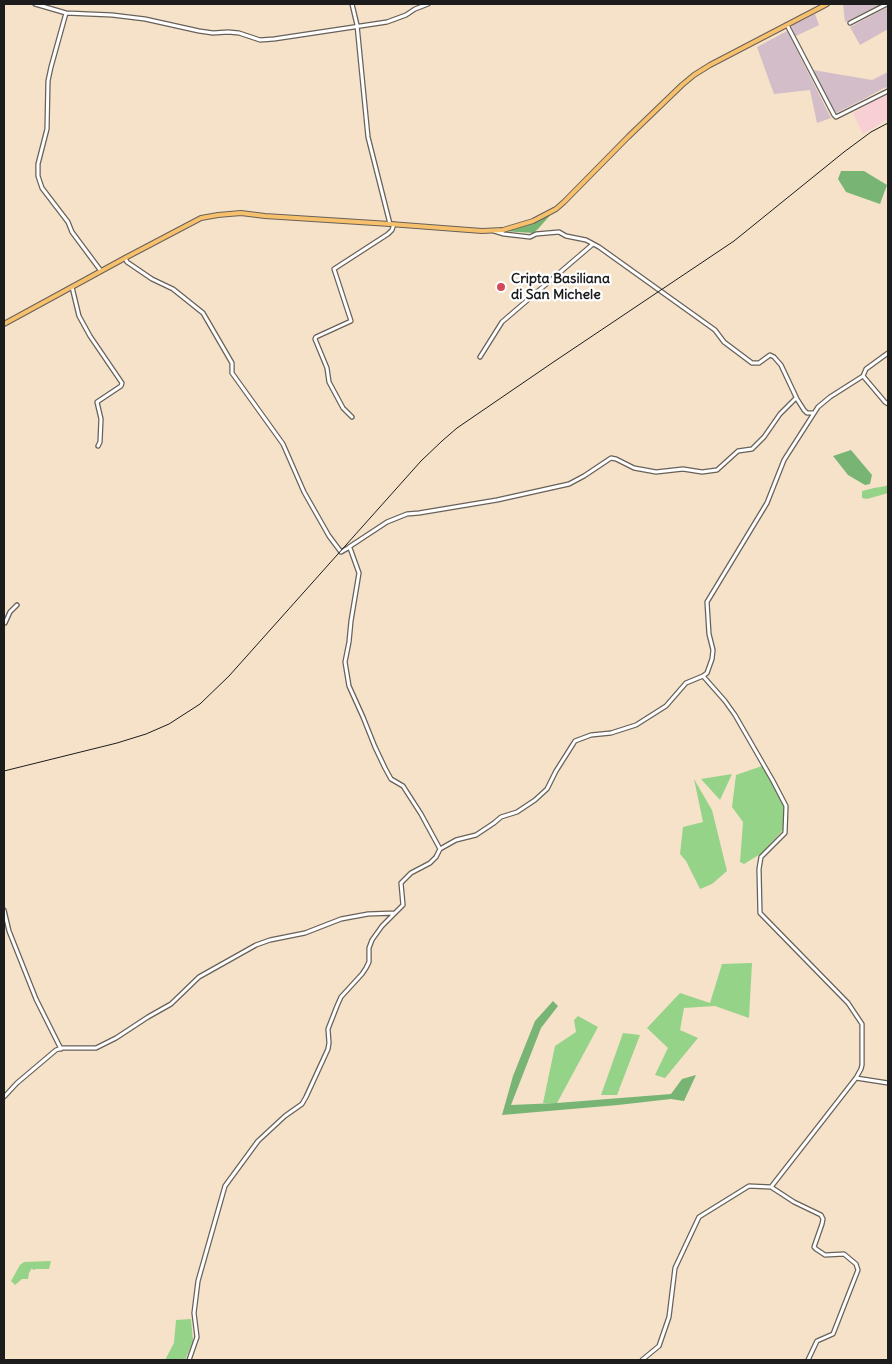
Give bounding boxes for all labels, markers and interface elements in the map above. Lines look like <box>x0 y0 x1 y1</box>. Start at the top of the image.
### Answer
place label: Cripta Basiliana di San Michele <box>511 271 610 304</box>
marker: Cripta Basiliana di San Michele <box>495 281 507 293</box>

